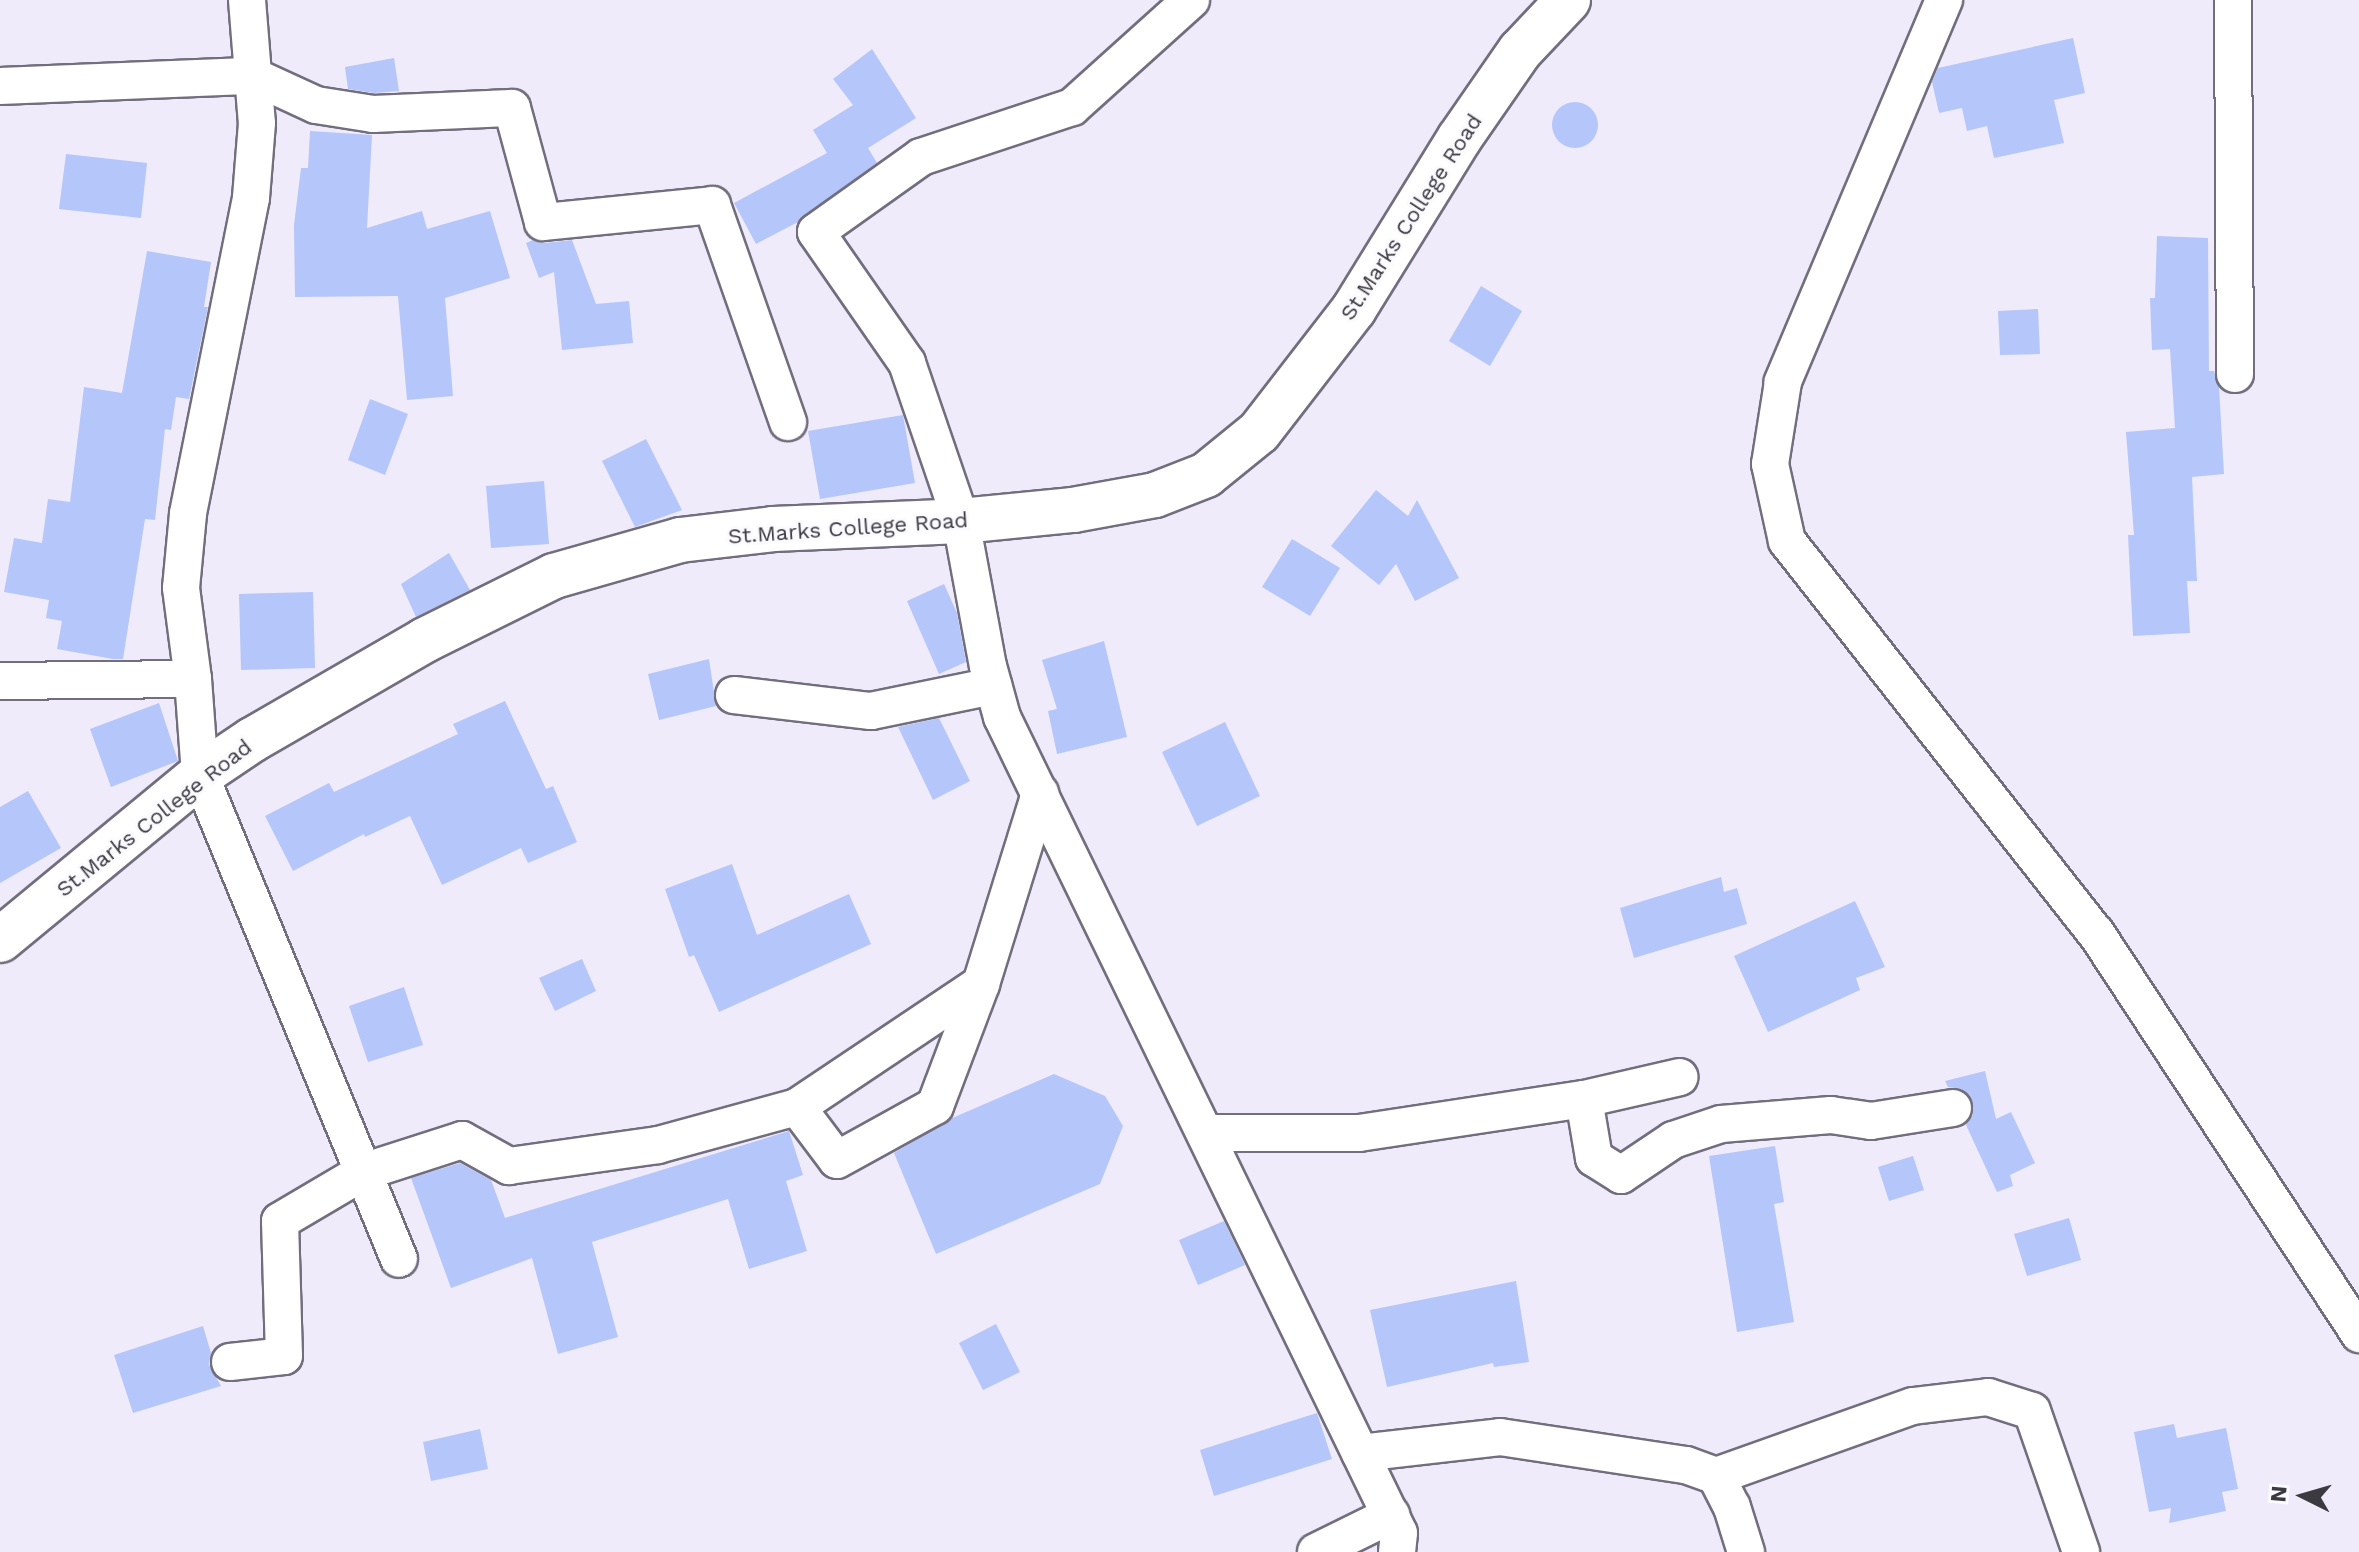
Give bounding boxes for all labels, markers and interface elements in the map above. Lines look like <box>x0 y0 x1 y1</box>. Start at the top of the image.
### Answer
street label: St.Marks College Road <box>1334 109 1488 325</box>
street label: St.Marks College Road <box>727 506 969 550</box>
street label: St.Marks College Road <box>51 734 257 902</box>
north arrow <box>2263 1456 2343 1536</box>
text: N <box>2265 1485 2292 1503</box>

